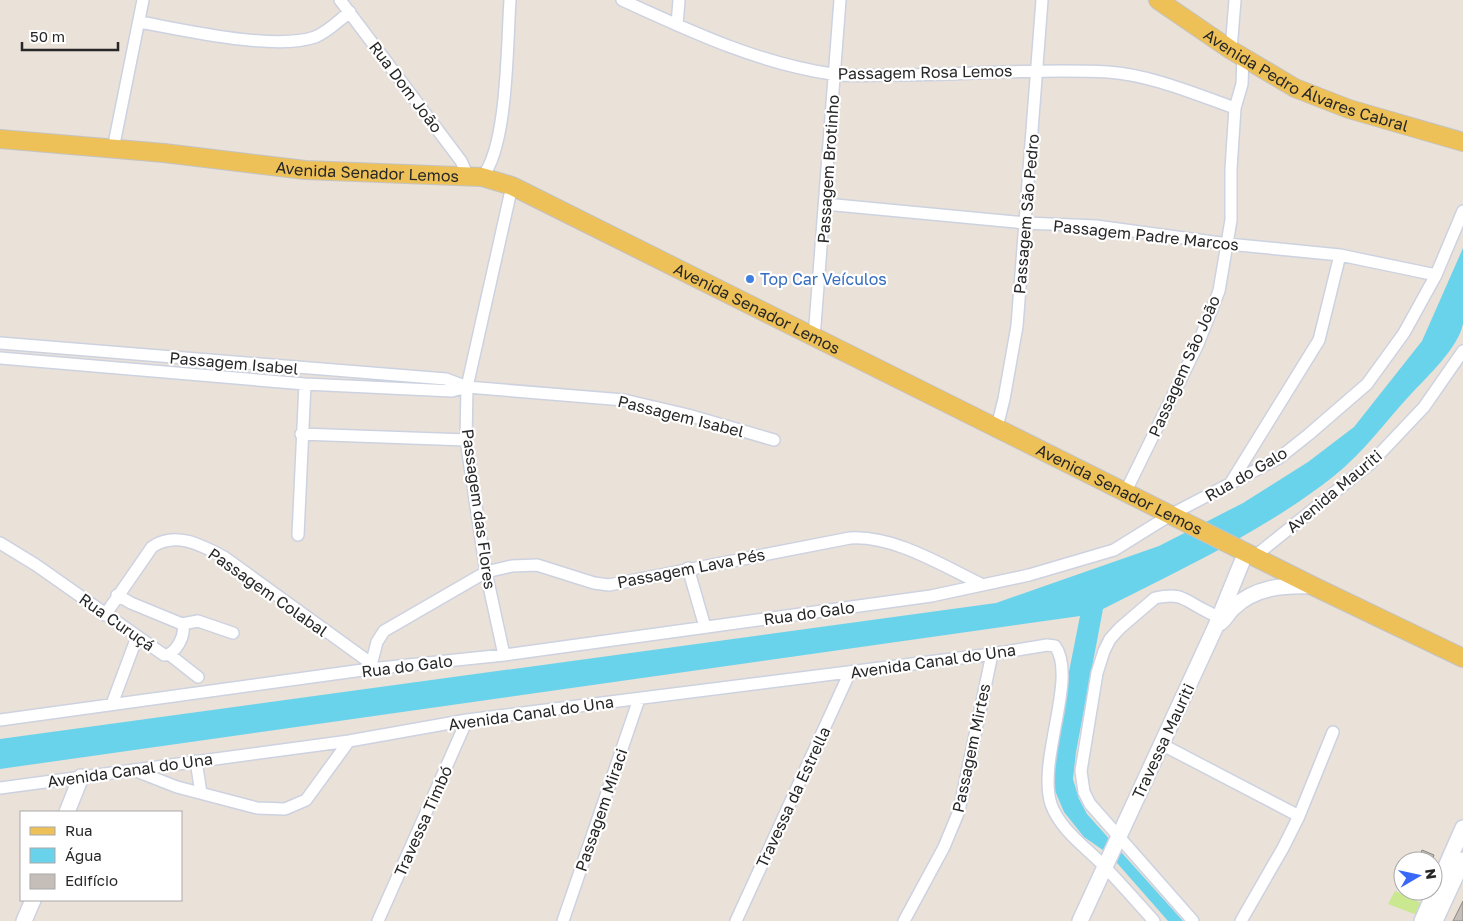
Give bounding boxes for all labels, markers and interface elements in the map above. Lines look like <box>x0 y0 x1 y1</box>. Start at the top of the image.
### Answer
scale bar <box>22 20 119 52</box>
street label: Avenida Pedro Álvares Cabral <box>1200 24 1411 136</box>
text: 50 m <box>30 27 65 45</box>
street label: Rua Dom João <box>365 37 447 137</box>
street label: Passagem Rosa Lemos <box>837 60 1013 84</box>
street label: Passagem Brotinho <box>813 94 843 244</box>
street label: Passagem São Pedro <box>1009 133 1043 295</box>
street label: Avenida Senador Lemos <box>275 157 459 186</box>
street label: Passagem Padre Marcos <box>1052 215 1240 255</box>
street label: Avenida Senador Lemos <box>671 258 844 358</box>
place label: Top Car Veículos <box>760 269 887 289</box>
marker: Top Car Veículos <box>744 273 756 285</box>
street label: Passagem São João <box>1144 292 1224 440</box>
street label: Passagem Isabel <box>169 347 299 379</box>
street label: Passagem Isabel <box>616 391 746 441</box>
street label: Passagem das Flores <box>458 427 500 591</box>
street label: Avenida Senador Lemos <box>1033 439 1206 539</box>
street label: Rua do Galo <box>1201 442 1291 506</box>
street label: Avenida Mauriti <box>1282 445 1386 537</box>
street label: Passagem Colabal <box>204 543 332 641</box>
street label: Passagem Lava Pés <box>615 544 767 592</box>
street label: Rua Curuçá <box>75 589 159 655</box>
street label: Rua do Galo <box>762 597 856 629</box>
street label: Avenida Canal do Una <box>849 640 1017 682</box>
street label: Rua do Galo <box>360 650 454 682</box>
street label: Travessa Mauriti <box>1128 680 1198 802</box>
street label: Passagem Mirtes <box>948 682 994 814</box>
street label: Avenida Canal do Una <box>447 692 615 734</box>
street label: Travessa da Estrella <box>752 723 834 871</box>
street label: Passagem Miraci <box>571 746 631 874</box>
street label: Avenida Canal do Una <box>46 749 214 791</box>
street label: Travessa Timbó <box>390 763 456 879</box>
legend <box>20 811 182 901</box>
text: Rua <box>65 821 92 839</box>
text: Água <box>65 846 102 864</box>
north arrow <box>1393 851 1443 901</box>
text: N <box>1422 867 1441 880</box>
text: Edifício <box>65 871 118 889</box>

